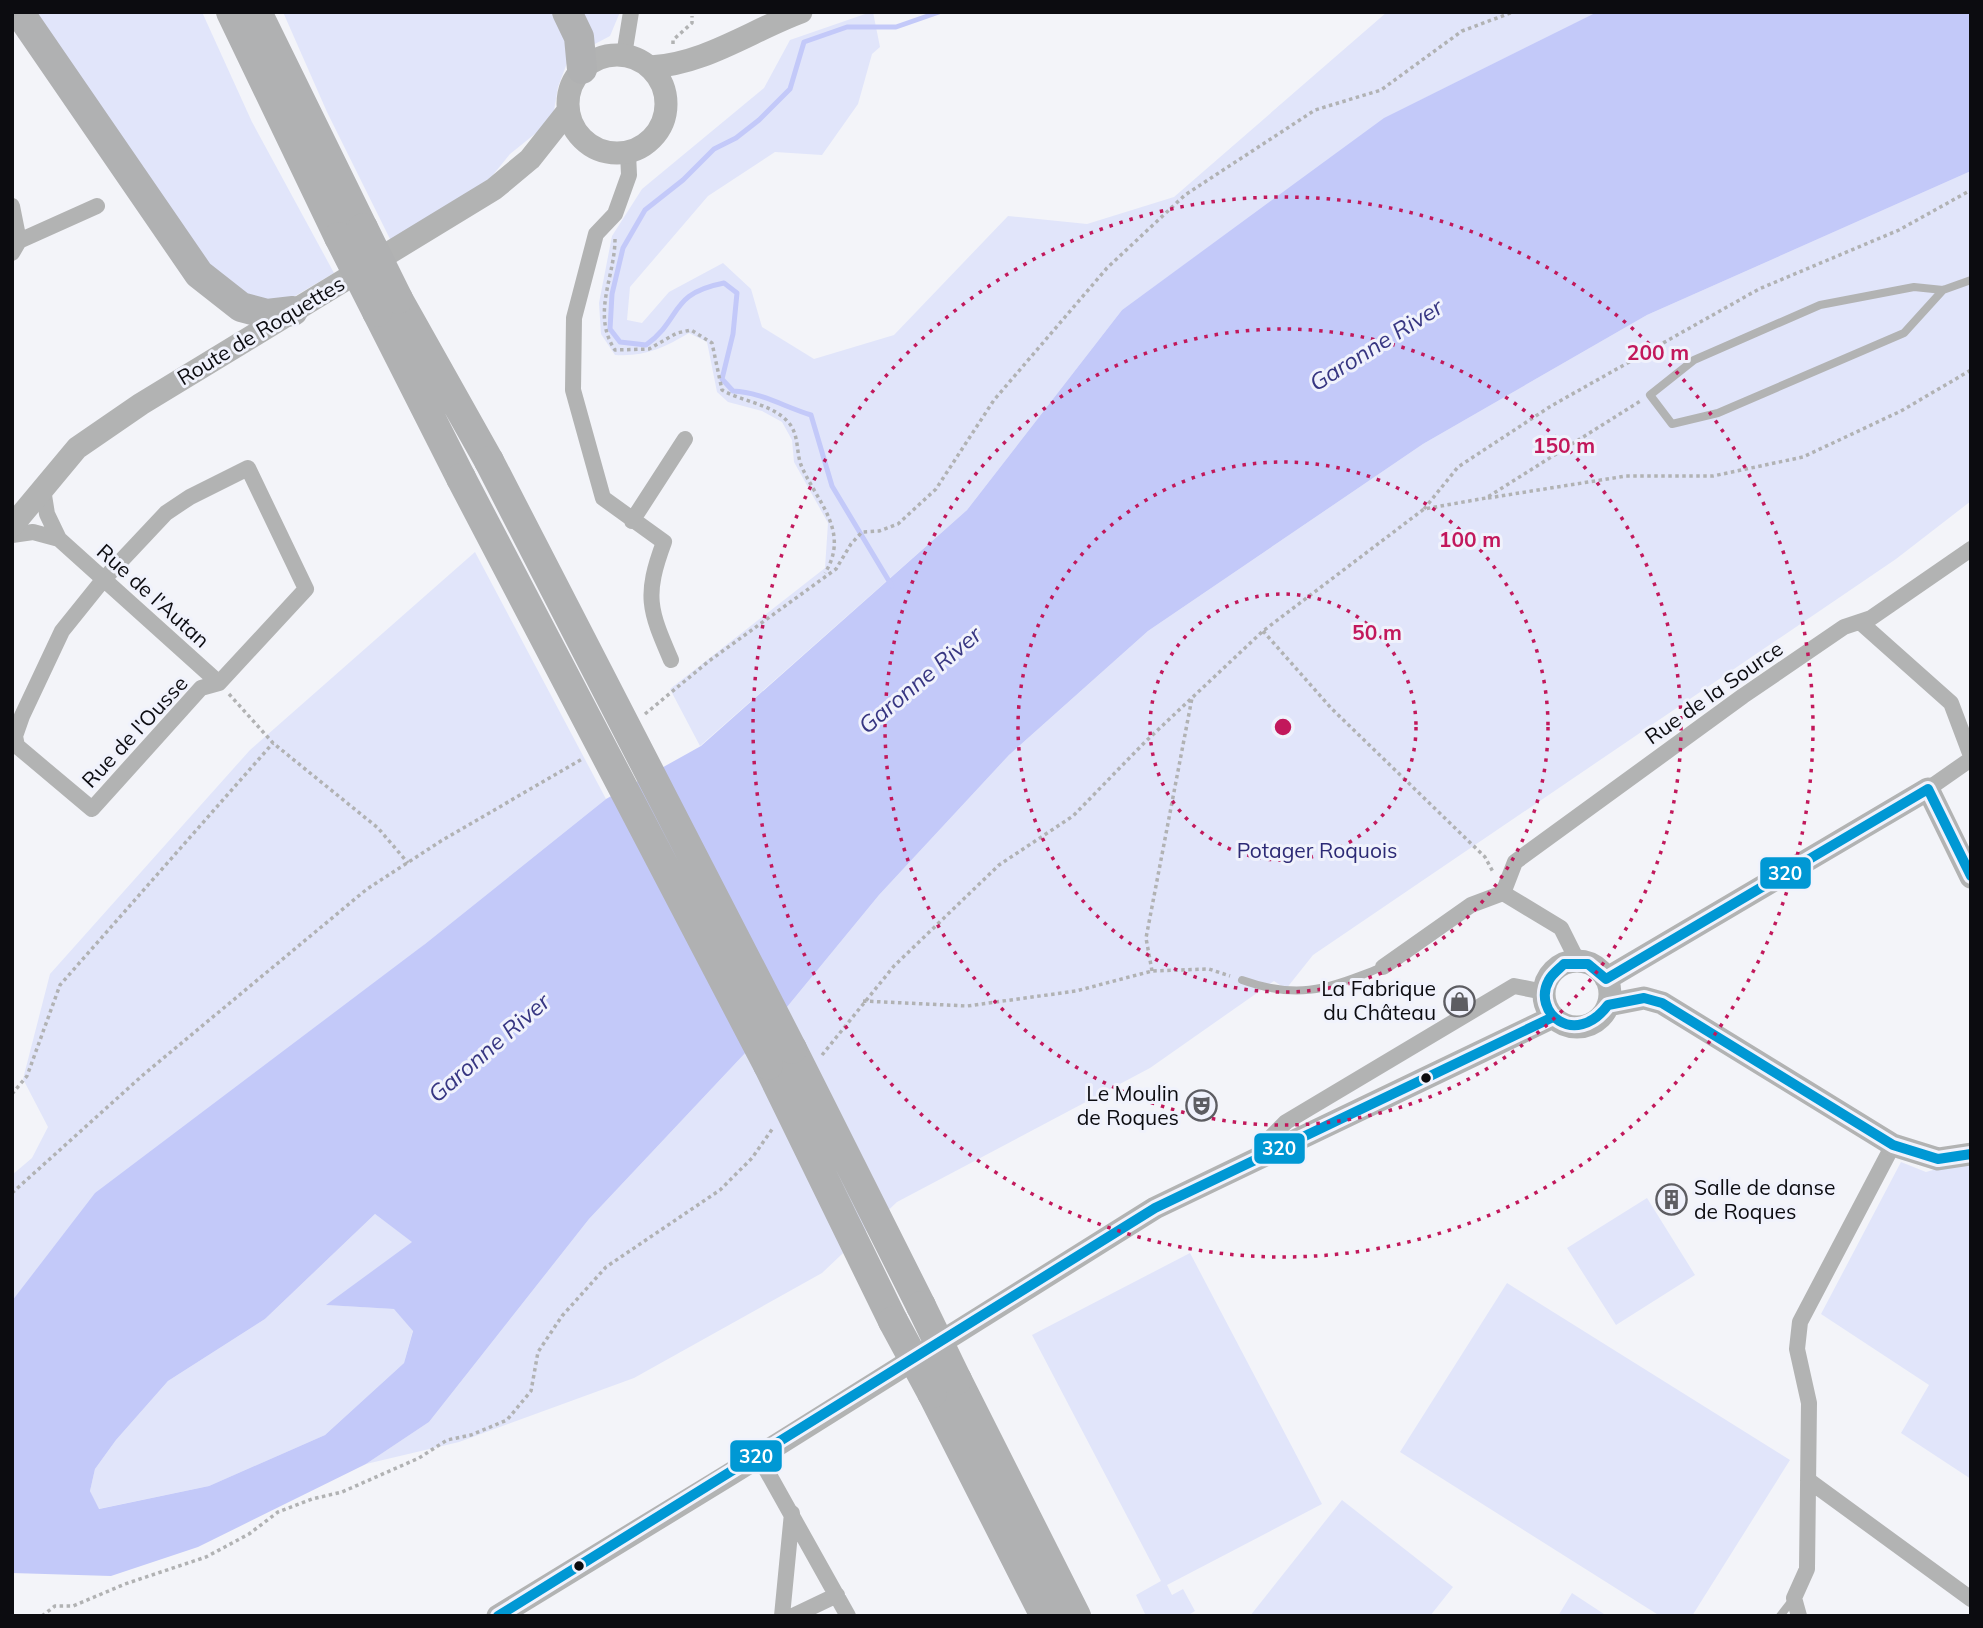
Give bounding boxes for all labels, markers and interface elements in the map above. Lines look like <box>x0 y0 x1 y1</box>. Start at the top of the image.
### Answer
street label: Route de Roquettes <box>172 270 349 390</box>
water label: Garonne River <box>1304 291 1449 397</box>
text: 200 m <box>1627 339 1689 365</box>
text: 150 m <box>1533 432 1595 458</box>
text: 100 m <box>1439 526 1501 552</box>
street label: Rue de l'Autan <box>92 538 215 653</box>
water label: Garonne River <box>852 619 988 739</box>
text: 50 m <box>1352 619 1402 645</box>
street label: Rue de la Source <box>1639 635 1787 749</box>
street label: Rue de l'Ousse <box>76 670 193 793</box>
centre of rings <box>1271 715 1295 739</box>
park label: Potager Roquois <box>1237 837 1397 863</box>
line badge: 320 <box>1759 856 1812 890</box>
text: 320 <box>1768 861 1802 885</box>
place label: La Fabrique du Château <box>1321 975 1436 1025</box>
shop icon: La Fabrique du Château <box>1442 984 1476 1018</box>
water label: Garonne River <box>422 986 557 1108</box>
unlabelled marker <box>1419 1071 1433 1085</box>
place label: Le Moulin de Roques <box>1077 1080 1179 1130</box>
theatre icon: Le Moulin de Roques <box>1185 1089 1219 1123</box>
line badge: 320 <box>1253 1132 1306 1165</box>
text: 320 <box>1262 1136 1296 1160</box>
place label: Salle de danse de Roques <box>1694 1174 1835 1224</box>
building icon: Salle de danse de Roques <box>1654 1183 1688 1217</box>
line badge: 320 <box>729 1439 783 1473</box>
text: 320 <box>739 1444 773 1468</box>
unlabelled marker <box>572 1559 586 1573</box>

